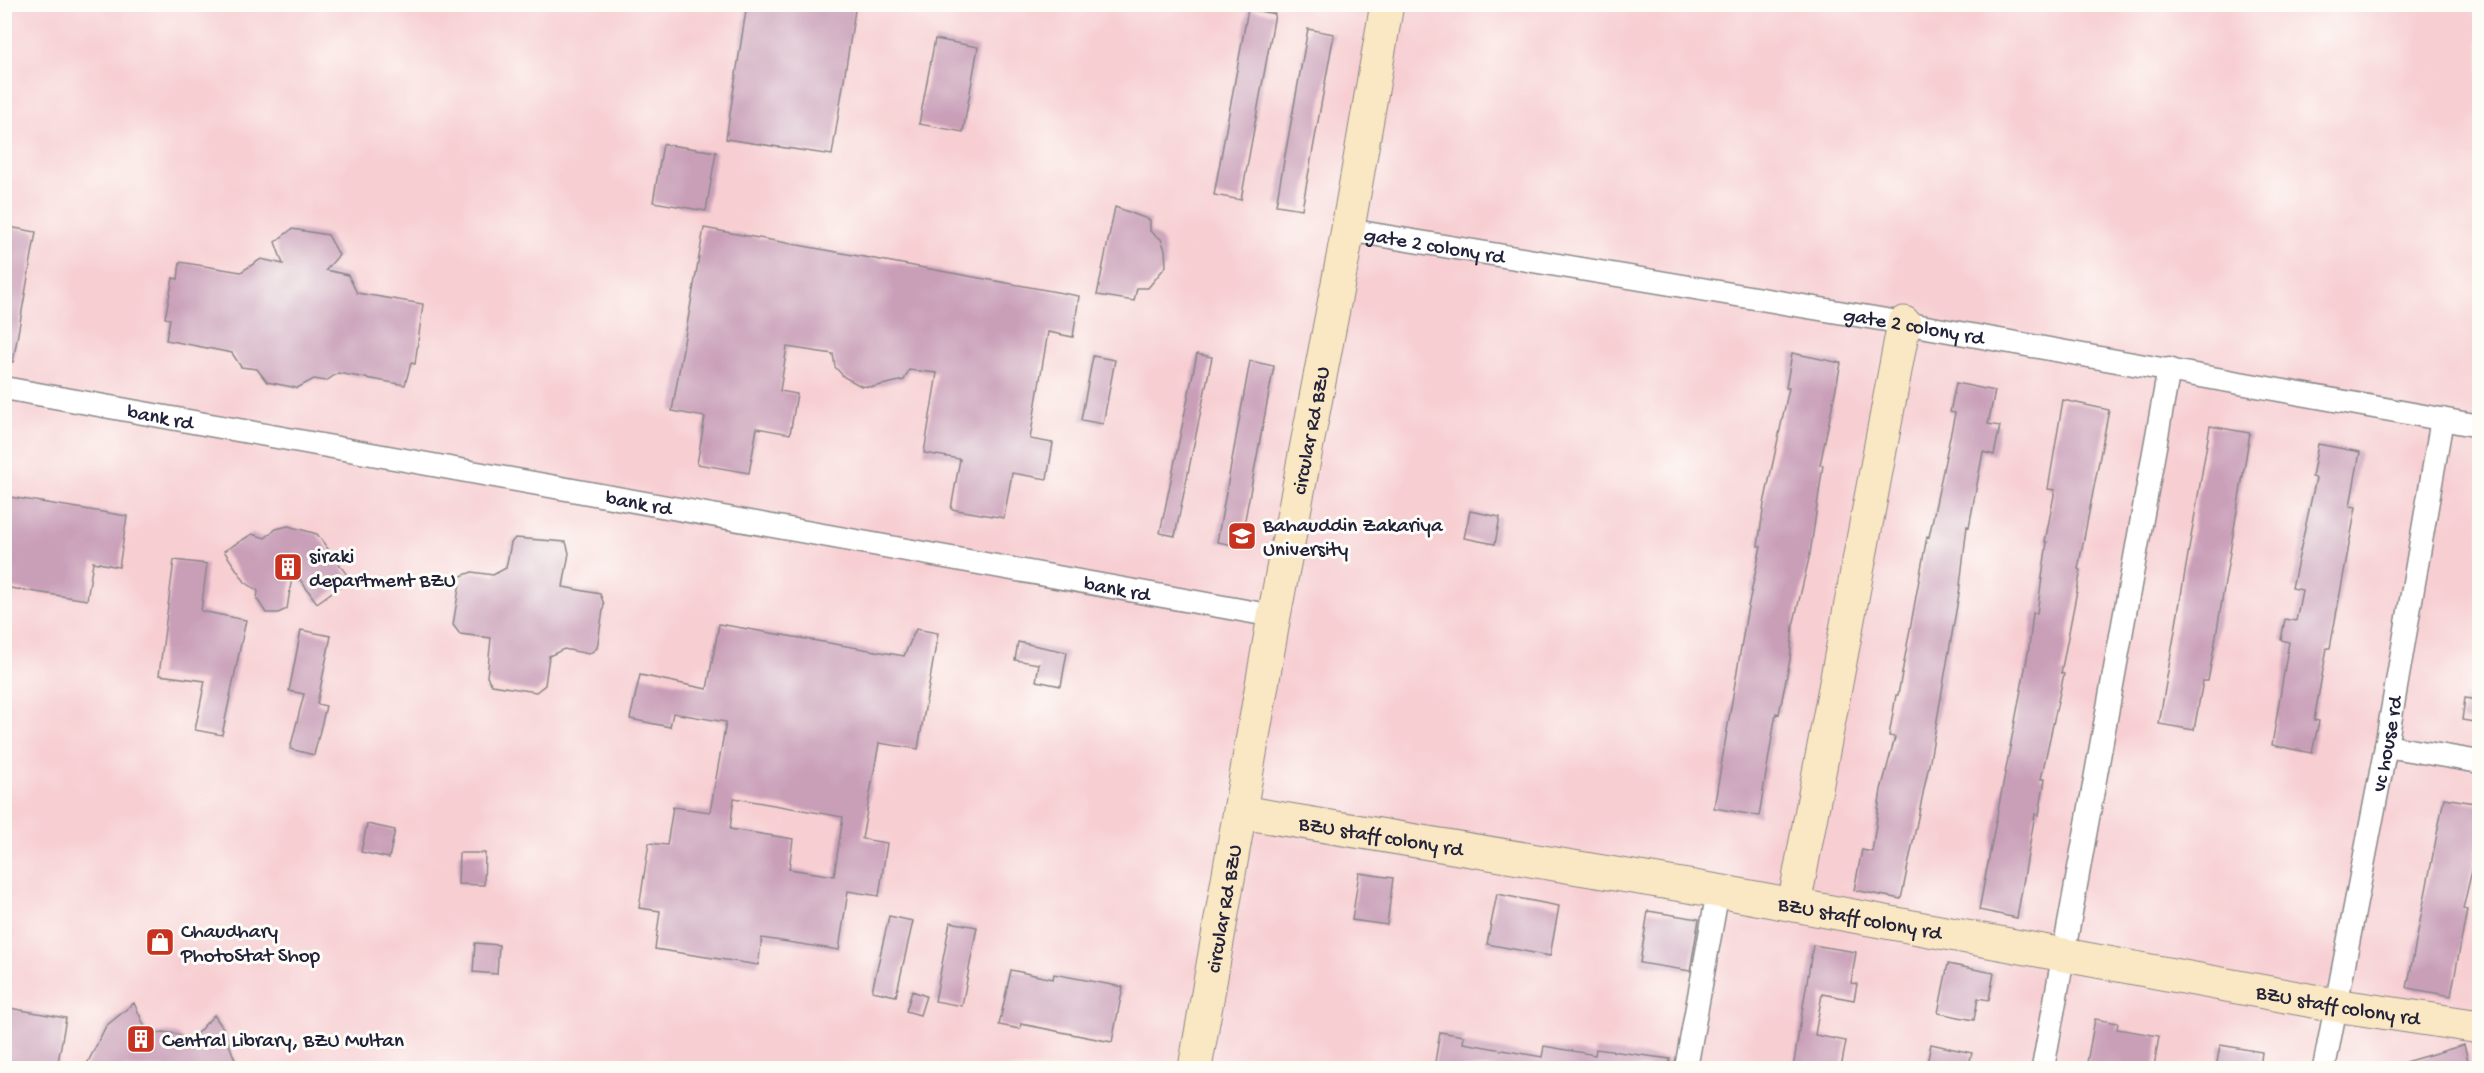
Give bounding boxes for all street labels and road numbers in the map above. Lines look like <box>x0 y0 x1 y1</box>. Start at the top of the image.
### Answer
street label: gate 2 colony rd <box>1362 224 1508 272</box>
street label: gate 2 colony rd <box>1841 304 1987 353</box>
street label: circular Rd BZU <box>1289 365 1338 497</box>
street label: bank rd <box>125 401 197 438</box>
street label: bank rd <box>603 487 675 524</box>
street label: bank rd <box>1081 573 1153 610</box>
street label: vc house rd <box>2368 693 2411 794</box>
street label: BZU staff colony rd <box>1296 813 1466 865</box>
street label: circular Rd BZU <box>1203 843 1250 975</box>
street label: BZU staff colony rd <box>1775 893 1945 948</box>
street label: BZU staff colony rd <box>2253 981 2423 1034</box>

